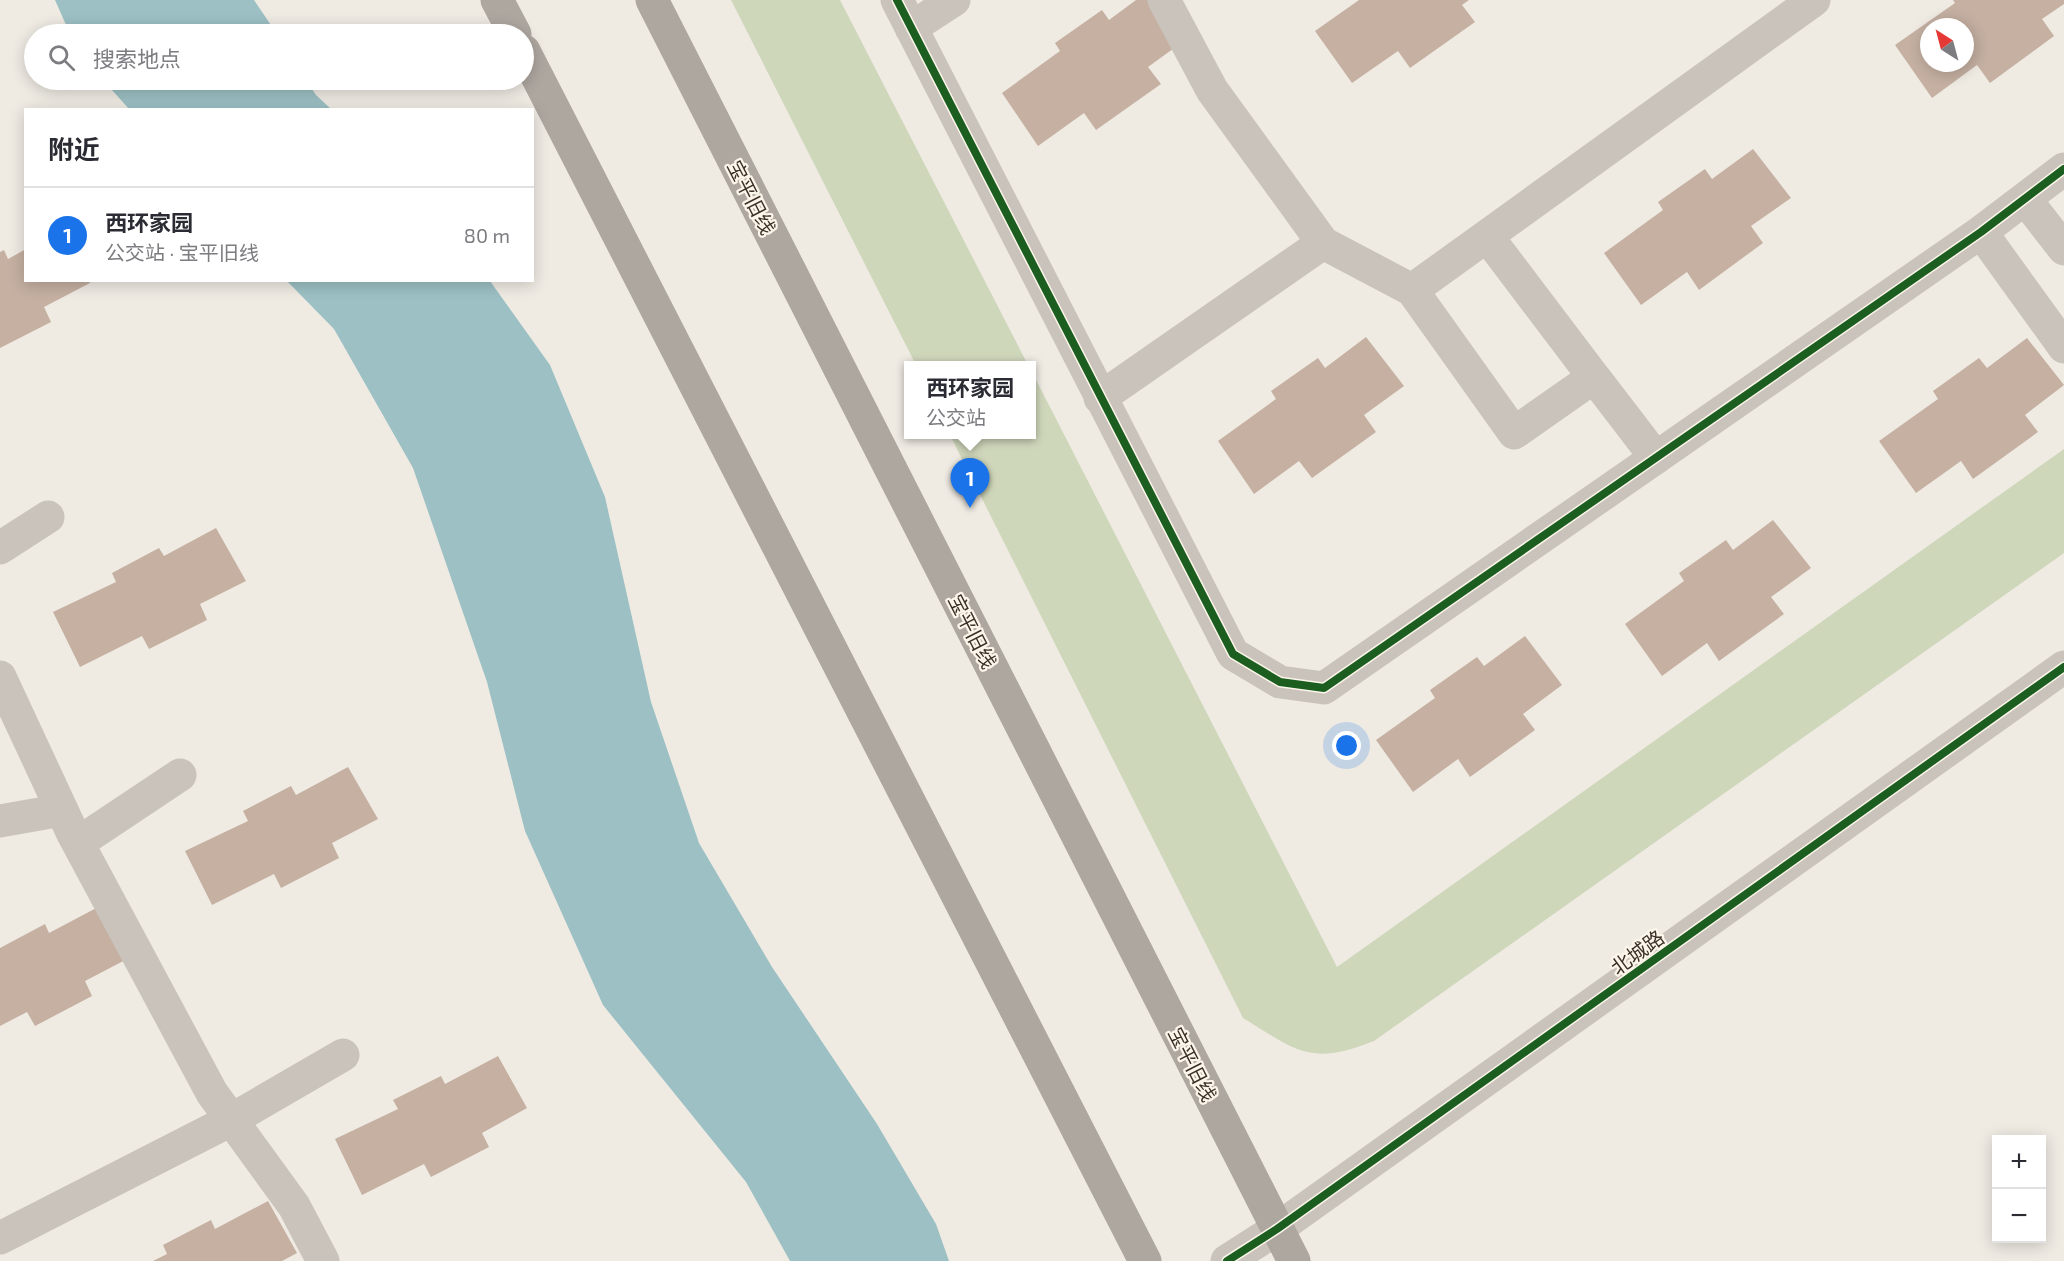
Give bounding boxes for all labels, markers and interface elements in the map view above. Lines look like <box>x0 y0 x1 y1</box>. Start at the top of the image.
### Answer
north arrow <box>1920 18 1974 72</box>
search box <box>24 24 534 90</box>
icon: search <box>45 41 78 74</box>
text: 搜索地点 <box>93 45 181 71</box>
text: 附近 <box>48 133 100 164</box>
street label: 宝平旧线 <box>723 156 781 238</box>
text: 西环家园 <box>105 209 193 235</box>
text: 1 <box>63 223 72 247</box>
text: 80 m <box>464 223 510 247</box>
text: 公交站 · 宝平旧线 <box>105 240 259 264</box>
popup <box>904 361 1036 439</box>
text: 西环家园 <box>926 374 1014 400</box>
text: 公交站 <box>926 405 986 429</box>
pin: 1 <box>950 458 990 508</box>
street label: 宝平旧线 <box>944 590 1002 672</box>
your location <box>1332 731 1361 760</box>
street label: 北城路 <box>1606 925 1668 979</box>
street label: 宝平旧线 <box>1164 1023 1222 1105</box>
map controls <box>1992 1135 2046 1243</box>
button: + <box>1992 1135 2046 1189</box>
button: − <box>1992 1189 2046 1243</box>

